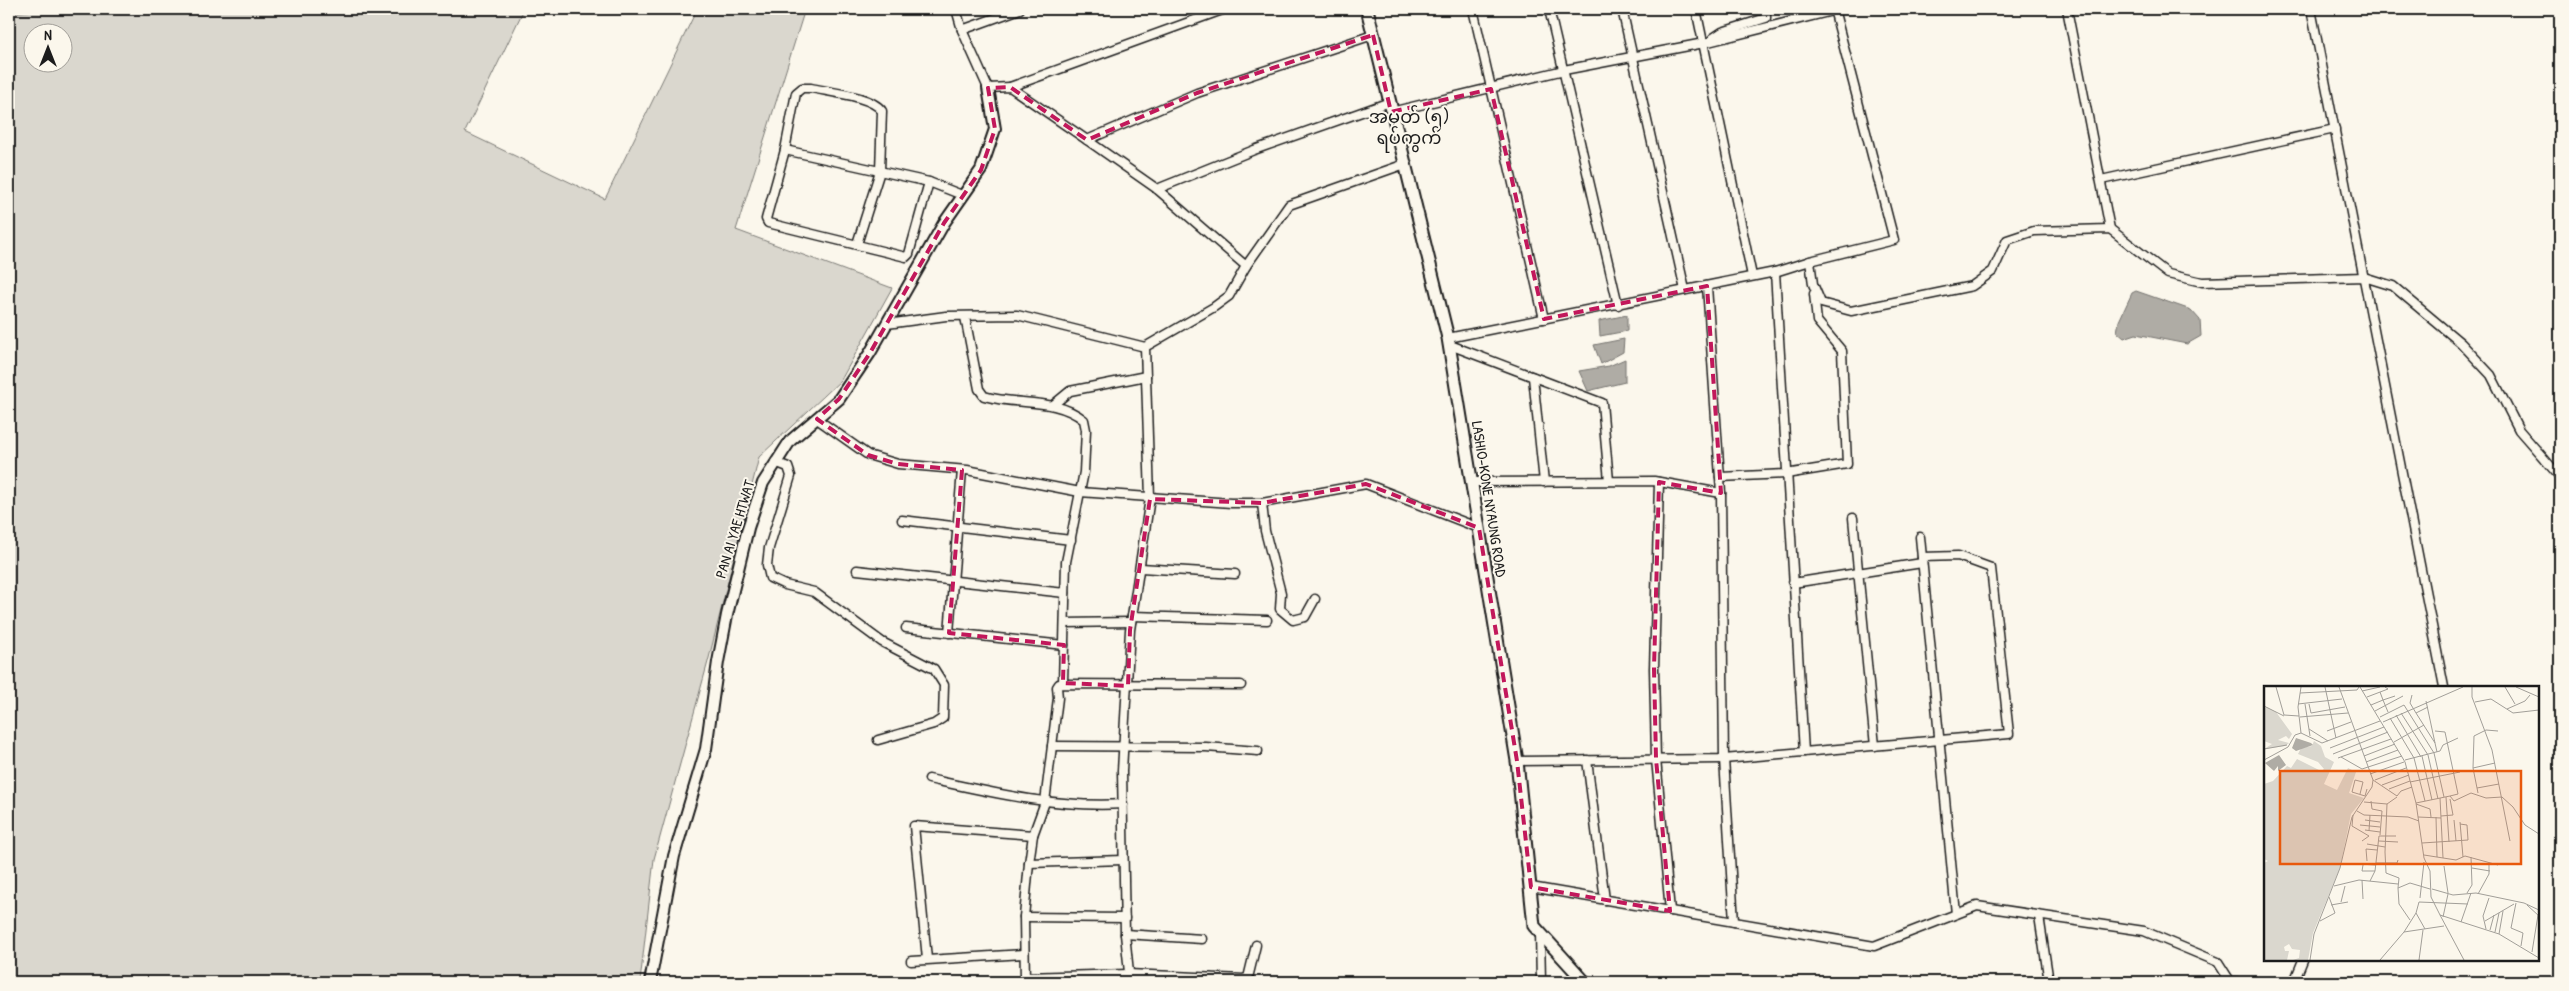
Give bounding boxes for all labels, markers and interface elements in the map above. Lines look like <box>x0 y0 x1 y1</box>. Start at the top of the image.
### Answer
north arrow <box>22 22 72 72</box>
text: N <box>44 25 52 44</box>
district label: အမှတ် (၅) ရပ်ကွက် <box>1369 104 1449 153</box>
street label: LASHIO-KONE NYAUNG ROAD <box>1467 420 1512 579</box>
street label: PAN AI YAE HTWAT <box>710 476 760 581</box>
inset map <box>2264 686 2539 961</box>

